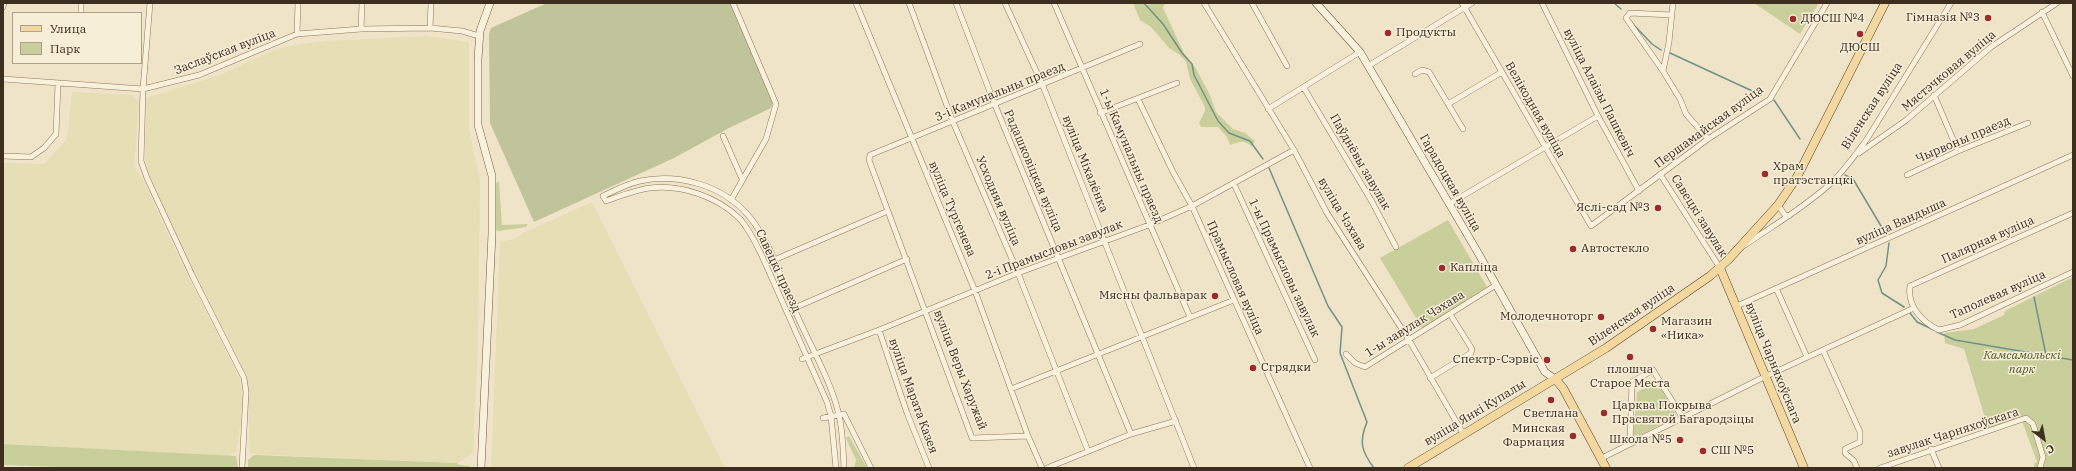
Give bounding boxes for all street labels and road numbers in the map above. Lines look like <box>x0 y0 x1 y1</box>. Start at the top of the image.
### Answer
street label: Заслаўская вуліца <box>172 26 278 78</box>
street label: вуліца Алаізы Пашкевіч <box>1560 26 1638 160</box>
street label: Мястэчковая вуліца <box>1899 27 1999 115</box>
street label: 3-і Камунальны праезд <box>933 59 1067 125</box>
street label: Велікодная вуліца <box>1502 59 1568 161</box>
street label: Віленская вуліца <box>1838 60 1906 152</box>
street label: Першамайская вуліца <box>1652 83 1766 171</box>
street label: 1-ы Камунальны праезд <box>1096 87 1166 225</box>
street label: Радашковіцкая вуліца <box>1001 108 1065 234</box>
street label: Паўднёвы завулак <box>1327 111 1393 213</box>
street label: вуліца Міхалёнка <box>1059 113 1111 215</box>
street label: Чырвоны праезд <box>1914 114 2012 166</box>
street label: Гарадоцкая вуліца <box>1416 132 1484 234</box>
street label: Усходняя вуліца <box>973 154 1023 248</box>
street label: вуліца Тургенева <box>925 159 979 259</box>
street label: Савецкі завулак <box>1668 172 1730 260</box>
street label: вуліца Чэхава <box>1315 175 1369 253</box>
street label: 1-ы Прамысловы завулак <box>1245 196 1323 340</box>
street label: вуліца Вандыша <box>1854 196 1948 248</box>
street label: Палярная вуліца <box>1939 213 2037 267</box>
street label: 2-і Прамысловы завулак <box>983 217 1125 283</box>
street label: Прамысловая вуліца <box>1203 219 1267 337</box>
street label: Савецкі праезд <box>752 227 804 315</box>
street label: Таполевая вуліца <box>1948 267 2048 323</box>
street label: Віленская вуліца <box>1586 281 1678 349</box>
street label: 1-ы завулак Чэхава <box>1363 288 1467 360</box>
street label: вуліца Чарняхоўскага <box>1742 300 1804 426</box>
street label: вуліца Веры Харужай <box>930 308 990 432</box>
street label: вуліца Марата Казея <box>885 336 941 456</box>
street label: вуліца Янкі Купалы <box>1422 377 1528 449</box>
street label: завулак Чарняхоўскага <box>1885 405 2021 461</box>

